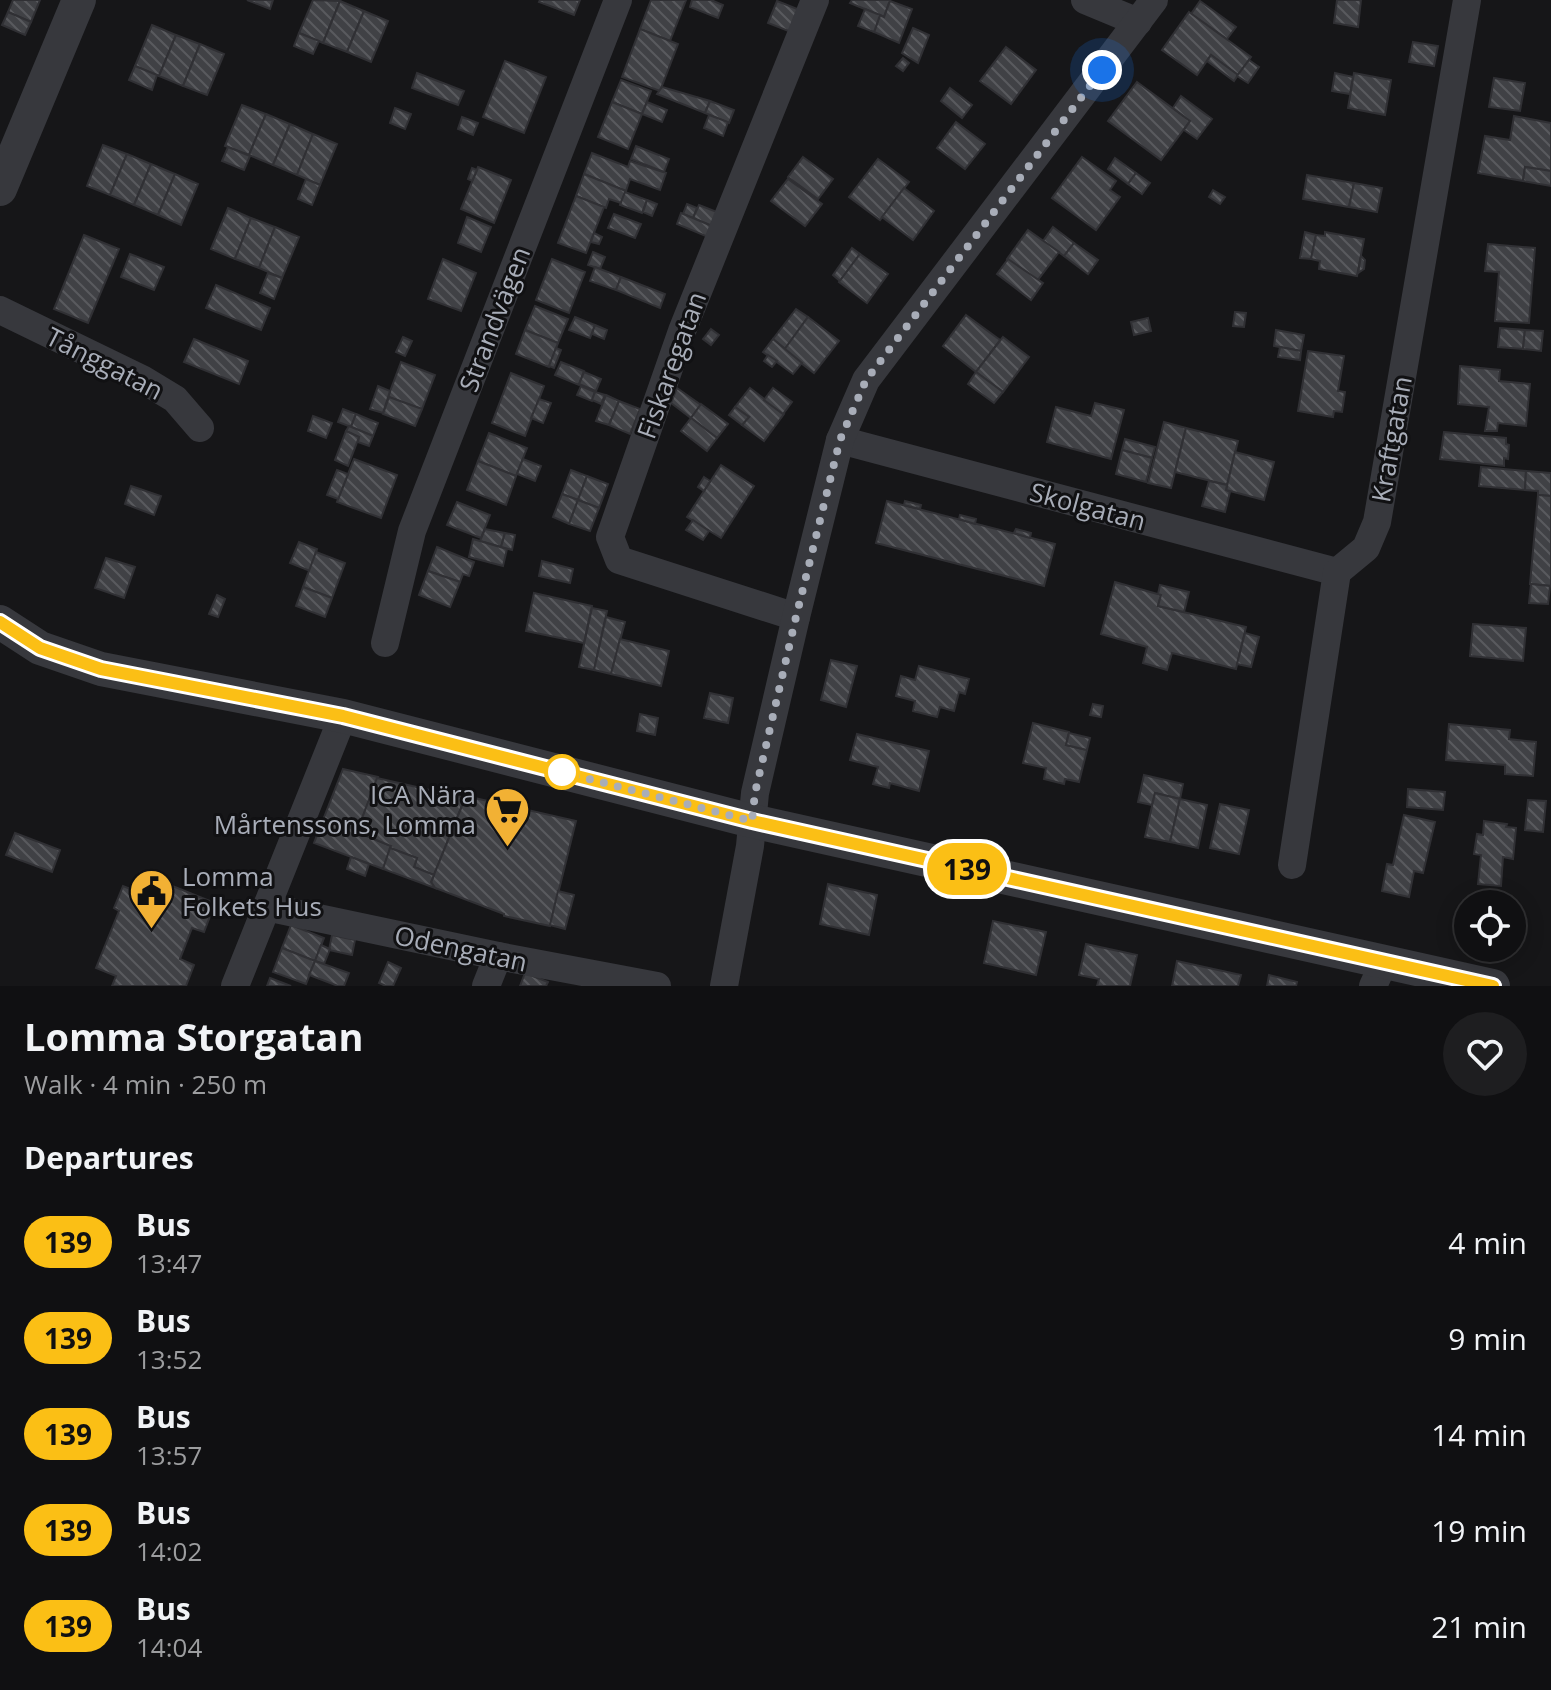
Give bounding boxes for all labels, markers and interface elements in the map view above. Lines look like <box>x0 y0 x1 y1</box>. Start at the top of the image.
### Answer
your location <box>1082 50 1122 90</box>
street label: Strandvägen <box>450 241 538 397</box>
street label: Fiskaregatan <box>628 287 714 443</box>
street label: Tånggatan <box>40 318 170 408</box>
street label: Kraftgatan <box>1362 373 1420 505</box>
street label: Skolgatan <box>1026 473 1150 539</box>
unlabelled marker <box>545 755 579 789</box>
place label: ICA Nära Mårtenssons, Lomma <box>214 776 476 842</box>
supermarket icon: ICA Nära Mårtenssons, Lomma <box>483 785 531 848</box>
line badge: 139 <box>921 843 1013 895</box>
text: 139 <box>943 850 991 888</box>
place label: Lomma Folkets Hus <box>182 858 322 924</box>
public building icon: Lomma Folkets Hus <box>127 867 175 930</box>
map controls <box>1454 890 1526 962</box>
button: locate <box>1454 890 1526 962</box>
street label: Odengatan <box>391 916 531 980</box>
text: Lomma Storgatan <box>24 1010 364 1062</box>
button: heart <box>1443 1012 1527 1096</box>
text: Walk · 4 min · 250 m <box>24 1066 267 1102</box>
text: Departures <box>24 1137 194 1178</box>
text: Bus <box>136 1204 191 1245</box>
text: 4 min <box>1448 1222 1527 1263</box>
text: 139 <box>44 1223 92 1261</box>
text: 13:47 <box>136 1245 202 1281</box>
text: Bus <box>136 1300 191 1341</box>
text: 9 min <box>1448 1318 1527 1359</box>
text: 139 <box>44 1319 92 1357</box>
text: 13:52 <box>136 1341 202 1377</box>
text: Bus <box>136 1396 191 1437</box>
text: 14 min <box>1431 1414 1527 1455</box>
text: 139 <box>44 1415 92 1453</box>
text: 13:57 <box>136 1437 202 1473</box>
text: Bus <box>136 1492 191 1533</box>
text: 19 min <box>1431 1510 1527 1551</box>
text: 139 <box>44 1511 92 1549</box>
text: 14:02 <box>136 1533 202 1569</box>
text: Bus <box>136 1588 191 1629</box>
text: 21 min <box>1431 1606 1527 1647</box>
text: 139 <box>44 1607 92 1645</box>
text: 14:04 <box>136 1629 202 1665</box>

